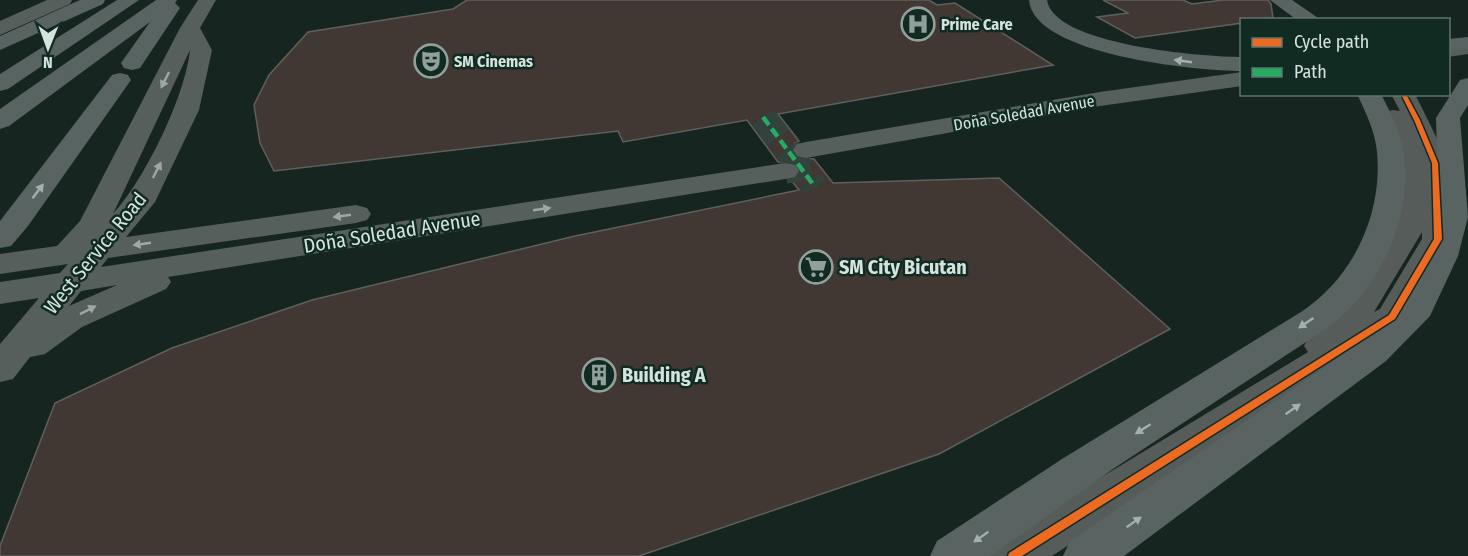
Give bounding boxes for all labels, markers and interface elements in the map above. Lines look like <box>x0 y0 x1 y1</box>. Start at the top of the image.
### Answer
hospital icon: Prime Care <box>900 6 936 42</box>
place label: Prime Care <box>941 15 1013 34</box>
north arrow <box>18 18 78 78</box>
legend <box>1240 18 1450 96</box>
text: Cycle path <box>1294 31 1369 53</box>
theatre icon: SM Cinemas <box>413 43 449 79</box>
place label: SM Cinemas <box>454 52 533 71</box>
text: N <box>43 53 53 72</box>
one-way arrow <box>1174 57 1193 66</box>
text: Path <box>1294 61 1327 83</box>
one-way arrow <box>160 72 169 89</box>
street label: Doña Soledad Avenue <box>952 91 1096 135</box>
one-way arrow <box>151 161 161 179</box>
one-way arrow <box>31 184 43 199</box>
street label: West Service Road <box>39 187 151 319</box>
one-way arrow <box>533 205 552 214</box>
street label: Doña Soledad Avenue <box>302 206 482 258</box>
one-way arrow <box>333 211 352 220</box>
one-way arrow <box>132 239 151 248</box>
supermarket icon: SM City Bicutan <box>798 249 834 285</box>
place label: SM City Bicutan <box>839 255 967 279</box>
one-way arrow <box>80 306 97 315</box>
one-way arrow <box>1299 317 1315 329</box>
building icon: Building A <box>581 357 617 393</box>
place label: Building A <box>622 363 707 387</box>
one-way arrow <box>1285 403 1301 415</box>
one-way arrow <box>1135 424 1151 435</box>
one-way arrow <box>1126 516 1142 528</box>
one-way arrow <box>973 531 989 543</box>

